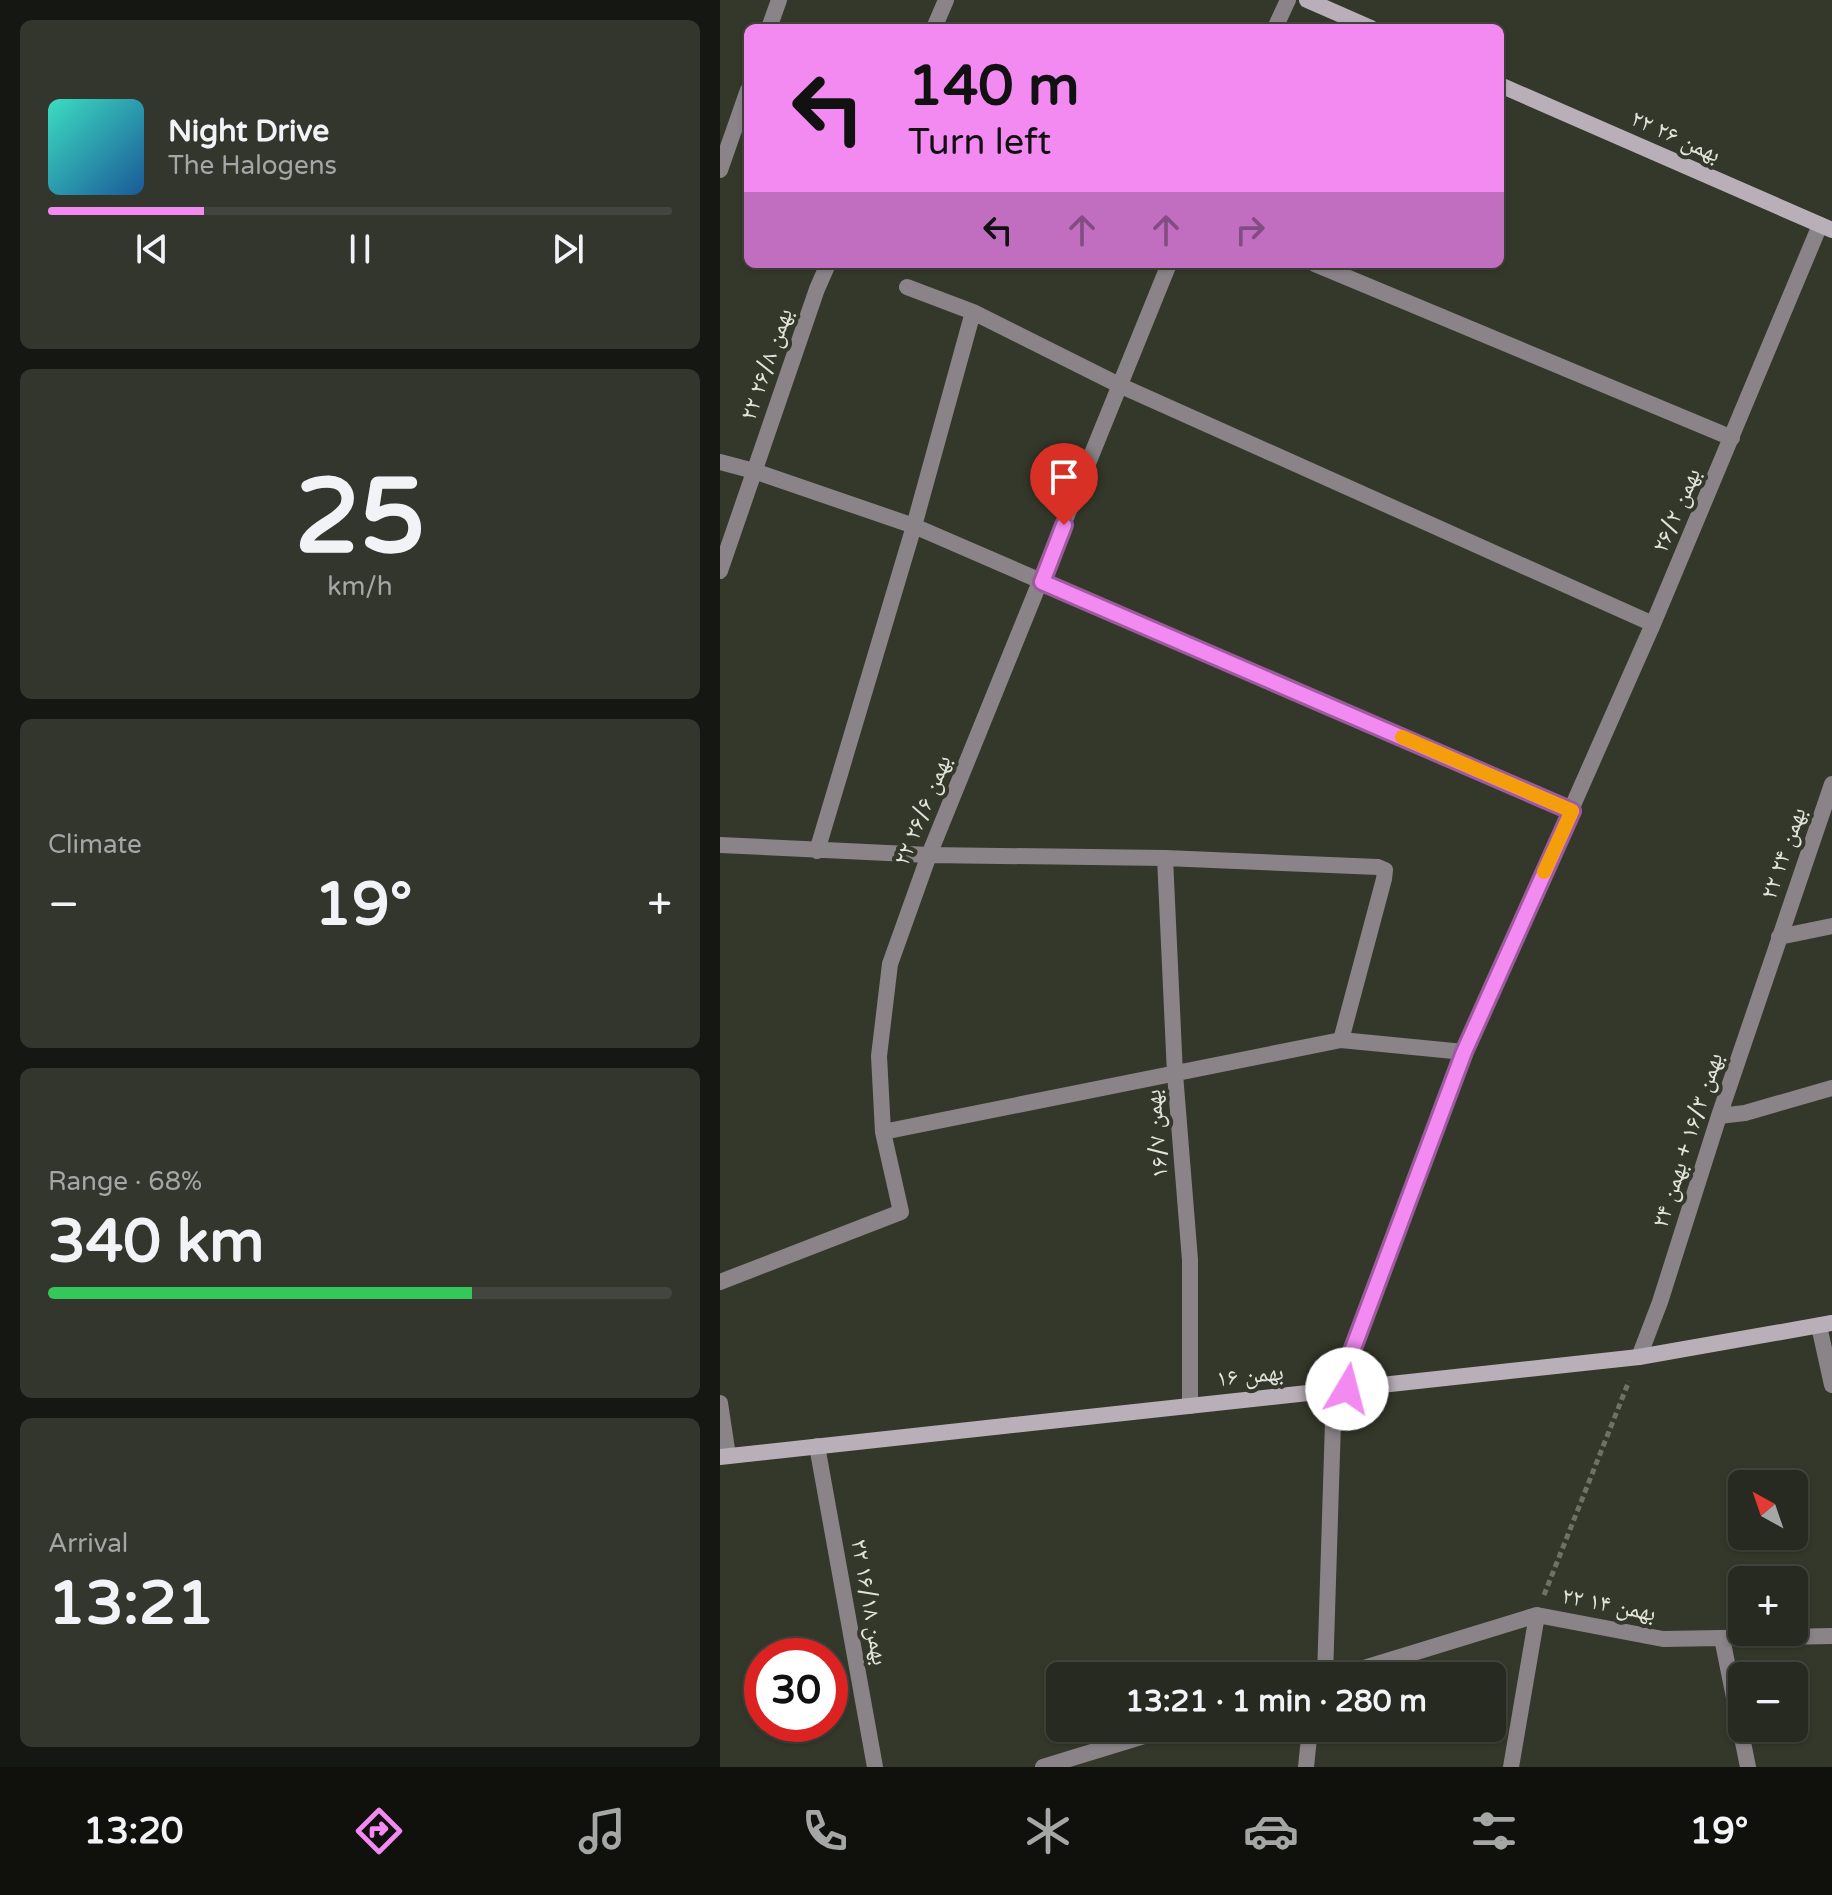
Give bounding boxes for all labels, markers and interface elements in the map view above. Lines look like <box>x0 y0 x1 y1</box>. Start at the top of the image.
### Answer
text: 140 m <box>908 53 1079 120</box>
icon: left <box>776 56 880 160</box>
street label: ۲۲ بهمن ۲۶ <box>1626 104 1725 169</box>
text: Night Drive <box>168 113 329 150</box>
text: Turn left <box>908 121 1051 164</box>
text: The Halogens <box>168 150 337 181</box>
icon: left <box>976 208 1020 252</box>
icon: ahead <box>1060 208 1104 252</box>
icon: ahead <box>1144 208 1188 252</box>
icon: right <box>1228 208 1272 252</box>
icon: previous <box>130 227 174 271</box>
icon: pause <box>338 227 382 271</box>
icon: next <box>546 227 590 271</box>
street label: ۲۲ بهمن ۲۶/۸ <box>734 304 799 424</box>
pin <box>1030 443 1098 525</box>
icon: arrive <box>1042 455 1086 499</box>
text: 25 <box>295 456 425 581</box>
street label: بهمن ۲۶/۲ <box>1646 464 1707 557</box>
text: km/h <box>327 571 393 602</box>
street label: ۲۲ بهمن ۲۶/۶ <box>887 751 958 870</box>
street label: ۲۲ بهمن ۲۴ <box>1754 803 1813 903</box>
text: Climate <box>48 829 142 860</box>
text: 19° <box>314 869 412 941</box>
text: − <box>48 879 79 932</box>
text: + <box>647 879 672 932</box>
street label: بهمن ۱۶/۳ + بهمن ۲۴ <box>1646 1049 1729 1231</box>
street label: بهمن ۱۶/۷ <box>1138 1088 1175 1180</box>
text: Range · 68% <box>48 1166 202 1197</box>
text: 340 km <box>48 1206 264 1278</box>
position arrow <box>1305 1347 1389 1431</box>
street label: بهمن ۱۶ <box>1215 1358 1285 1393</box>
north arrow <box>1728 1470 1808 1550</box>
map controls <box>1728 1470 1808 1742</box>
text: Arrival <box>48 1528 128 1559</box>
street label: ۲۲ بهمن ۱۶/۱۸ <box>844 1537 895 1667</box>
button: + <box>1728 1566 1808 1646</box>
text: 13:21 <box>48 1568 214 1640</box>
street label: ۲۲ بهمن ۱۴ <box>1559 1581 1658 1628</box>
speed limit sign: 30 <box>744 1638 848 1742</box>
button: − <box>1728 1662 1808 1742</box>
text: 13:21 · 1 min · 280 m <box>1125 1683 1427 1720</box>
icon: directions <box>351 1803 407 1859</box>
icon: music <box>574 1803 630 1859</box>
icon: phone <box>797 1803 853 1859</box>
icon: climate <box>1020 1803 1076 1859</box>
icon: car <box>1243 1803 1299 1859</box>
icon: filters <box>1466 1803 1522 1859</box>
text: 13:20 <box>84 1810 183 1853</box>
text: 19° <box>1690 1810 1748 1853</box>

